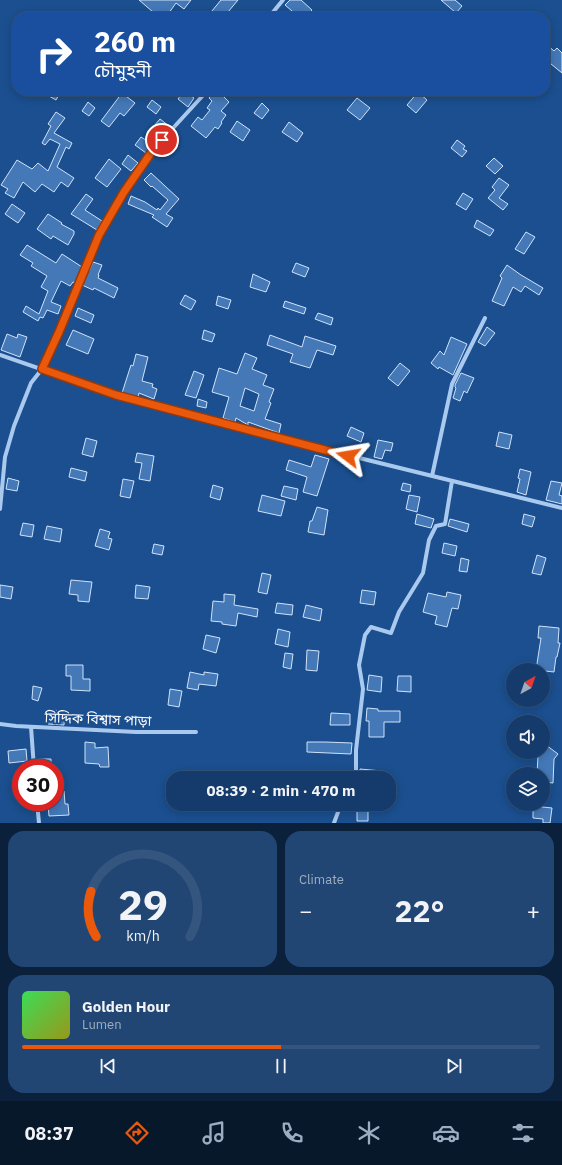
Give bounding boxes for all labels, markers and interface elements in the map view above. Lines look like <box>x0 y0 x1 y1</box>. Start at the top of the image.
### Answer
text: 260 m <box>94 23 176 60</box>
icon: right <box>28 28 80 80</box>
text: চৌমুহনী <box>94 59 151 82</box>
pin <box>145 123 179 157</box>
icon: arrive <box>151 129 173 151</box>
position arrow <box>327 435 369 477</box>
north arrow <box>506 663 550 707</box>
map controls <box>506 663 550 811</box>
street label: সিদ্দিক বিশ্বাস পাড়া <box>43 708 152 730</box>
button: sound <box>506 715 550 759</box>
speed limit sign: 30 <box>12 759 64 811</box>
button: layers <box>506 767 550 811</box>
text: 08:39 · 2 min · 470 m <box>207 781 355 800</box>
text: Climate <box>299 871 344 888</box>
text: 29 <box>118 877 167 931</box>
text: 22° <box>394 891 445 930</box>
text: − <box>299 896 312 925</box>
text: + <box>527 896 540 925</box>
text: km/h <box>126 926 159 945</box>
text: Golden Hour <box>82 997 170 1016</box>
text: Lumen <box>82 1016 122 1033</box>
icon: previous <box>97 1055 119 1077</box>
icon: pause <box>270 1055 292 1077</box>
icon: next <box>443 1055 465 1077</box>
icon: directions <box>123 1119 151 1147</box>
icon: music <box>200 1119 228 1147</box>
icon: phone <box>278 1119 306 1147</box>
icon: climate <box>355 1119 383 1147</box>
icon: car <box>432 1119 460 1147</box>
icon: filters <box>509 1119 537 1147</box>
text: 08:37 <box>25 1122 74 1145</box>

